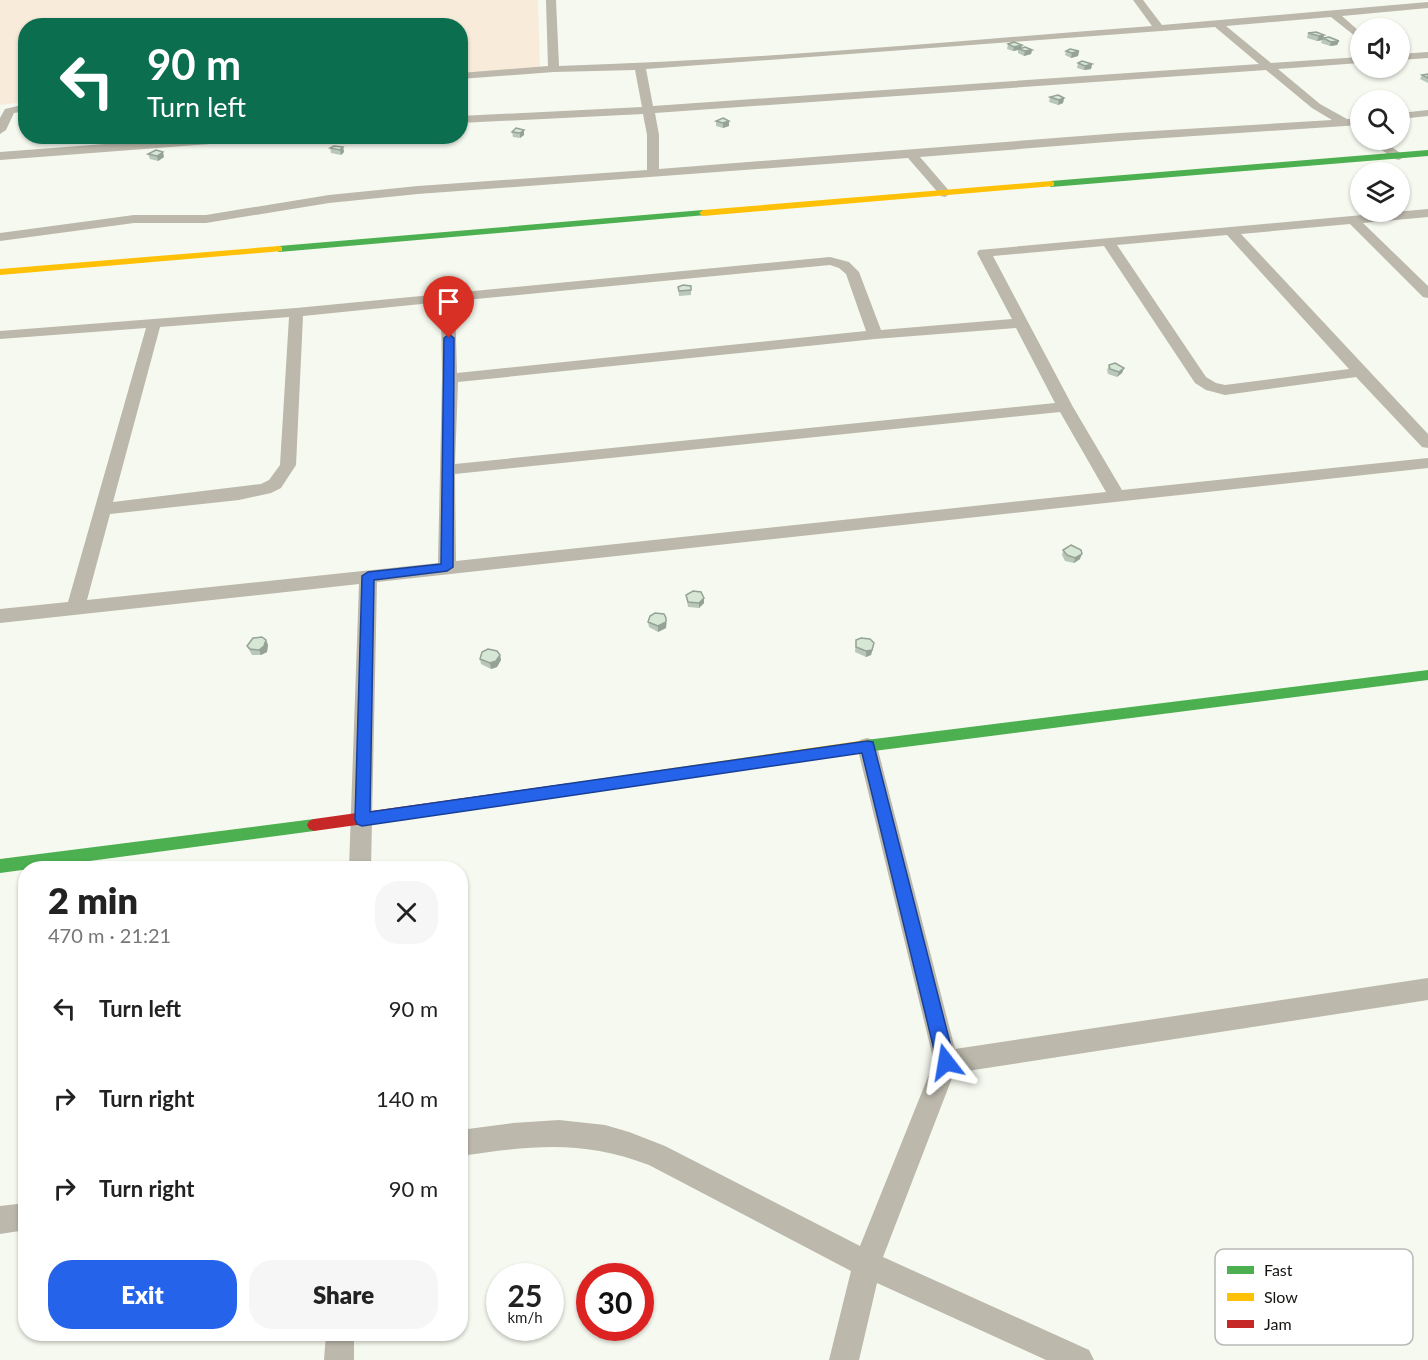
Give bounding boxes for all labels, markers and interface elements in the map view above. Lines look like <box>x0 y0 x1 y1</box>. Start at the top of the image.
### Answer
map controls <box>1350 18 1410 222</box>
button: sound <box>1350 18 1410 78</box>
text: 90 m <box>147 39 241 89</box>
icon: left <box>48 42 126 120</box>
text: Turn left <box>147 90 246 123</box>
button: search <box>1350 90 1410 150</box>
button: layers <box>1350 162 1410 222</box>
pin <box>423 276 474 338</box>
icon: arrive <box>432 285 465 318</box>
text: 2 min <box>48 878 138 922</box>
button: close <box>375 881 438 944</box>
text: 470 m · 21:21 <box>48 923 171 947</box>
icon: left <box>48 992 81 1025</box>
text: Turn left <box>99 995 181 1022</box>
text: 90 m <box>389 995 438 1022</box>
position arrow <box>914 1030 978 1094</box>
icon: right <box>48 1082 81 1115</box>
text: Turn right <box>99 1085 194 1112</box>
text: 140 m <box>376 1085 438 1112</box>
icon: right <box>48 1172 81 1205</box>
text: Turn right <box>99 1175 194 1202</box>
text: 90 m <box>389 1175 438 1202</box>
legend <box>1215 1249 1413 1345</box>
button: Exit <box>48 1260 237 1329</box>
button: Share <box>249 1260 438 1329</box>
text: Fast <box>1264 1260 1293 1279</box>
speed limit sign: 30 <box>576 1263 654 1341</box>
text: 25 <box>508 1277 542 1313</box>
text: Slow <box>1264 1287 1298 1306</box>
text: km/h <box>507 1308 543 1326</box>
text: Jam <box>1264 1314 1292 1333</box>

